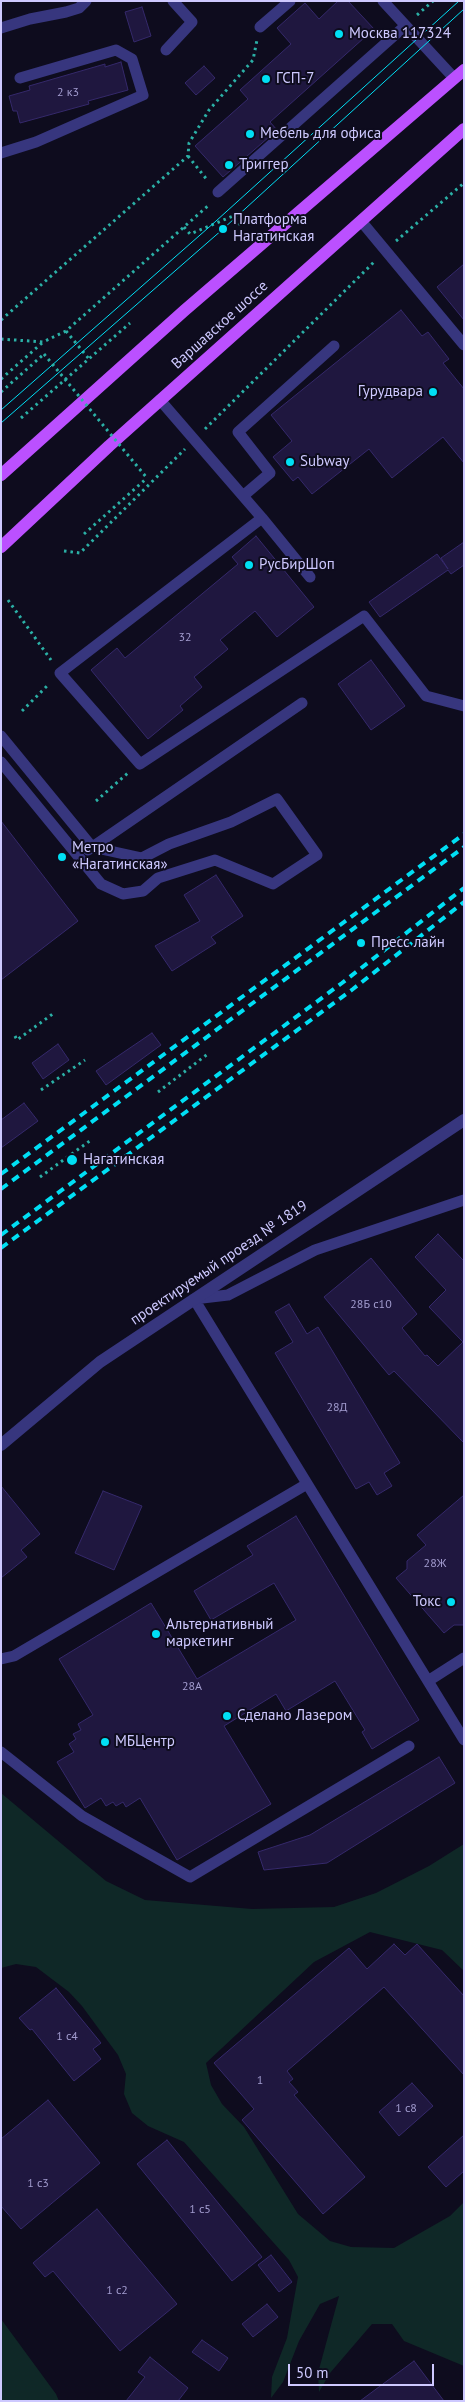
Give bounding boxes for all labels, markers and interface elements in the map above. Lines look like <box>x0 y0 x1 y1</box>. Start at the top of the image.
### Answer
place label: Москва 117324 <box>349 25 451 43</box>
marker: Москва 117324 <box>333 28 345 40</box>
place label: ГСП-7 <box>276 70 314 88</box>
marker: ГСП-7 <box>260 73 272 85</box>
house number: 2 к3 <box>57 86 79 100</box>
place label: Мебель для офиса <box>260 125 381 143</box>
marker: Мебель для офиса <box>244 128 256 140</box>
place label: Триггер <box>239 156 289 174</box>
marker: Триггер <box>223 159 235 171</box>
place label: Платформа Нагатинская <box>233 211 314 246</box>
marker: Платформа Нагатинская <box>217 223 229 235</box>
street label: Варшавское шоссе <box>168 277 272 373</box>
place label: Гурудвара <box>358 383 423 401</box>
marker: Гурудвара <box>427 386 439 398</box>
place label: Subway <box>300 453 349 471</box>
marker: Subway <box>284 456 296 468</box>
place label: РусБирШоп <box>259 556 335 574</box>
marker: РусБирШоп <box>243 559 255 571</box>
house number: 32 <box>178 631 192 645</box>
place label: Метро «Нагатинская» <box>72 839 168 874</box>
marker: Метро «Нагатинская» <box>56 851 68 863</box>
place label: Пресс лайн <box>371 934 445 952</box>
marker: Пресс лайн <box>355 937 367 949</box>
place label: Нагатинская <box>83 1151 164 1169</box>
marker: Нагатинская <box>65 1153 79 1167</box>
street label: проектируемый проезд № 1819 <box>127 1197 311 1329</box>
house number: 28Б с10 <box>350 1298 392 1312</box>
house number: 28Д <box>326 1401 348 1415</box>
house number: 28Ж <box>424 1557 446 1571</box>
place label: Токс <box>413 1593 441 1611</box>
marker: Токс <box>445 1596 457 1608</box>
place label: Альтернативный маркетинг <box>166 1616 273 1651</box>
marker: Альтернативный маркетинг <box>150 1628 162 1640</box>
house number: 28А <box>182 1680 202 1694</box>
place label: Сделано Лазером <box>237 1707 353 1725</box>
marker: Сделано Лазером <box>221 1710 233 1722</box>
place label: МБЦентр <box>115 1733 175 1751</box>
marker: МБЦентр <box>99 1736 111 1748</box>
house number: 1 с4 <box>56 2030 78 2044</box>
house number: 1 <box>257 2074 263 2088</box>
house number: 1 с8 <box>395 2102 417 2116</box>
house number: 1 с3 <box>27 2177 49 2191</box>
house number: 1 с5 <box>189 2203 211 2217</box>
house number: 1 с2 <box>106 2284 128 2298</box>
scale bar <box>290 2354 436 2386</box>
text: 50 m <box>296 2363 329 2382</box>

